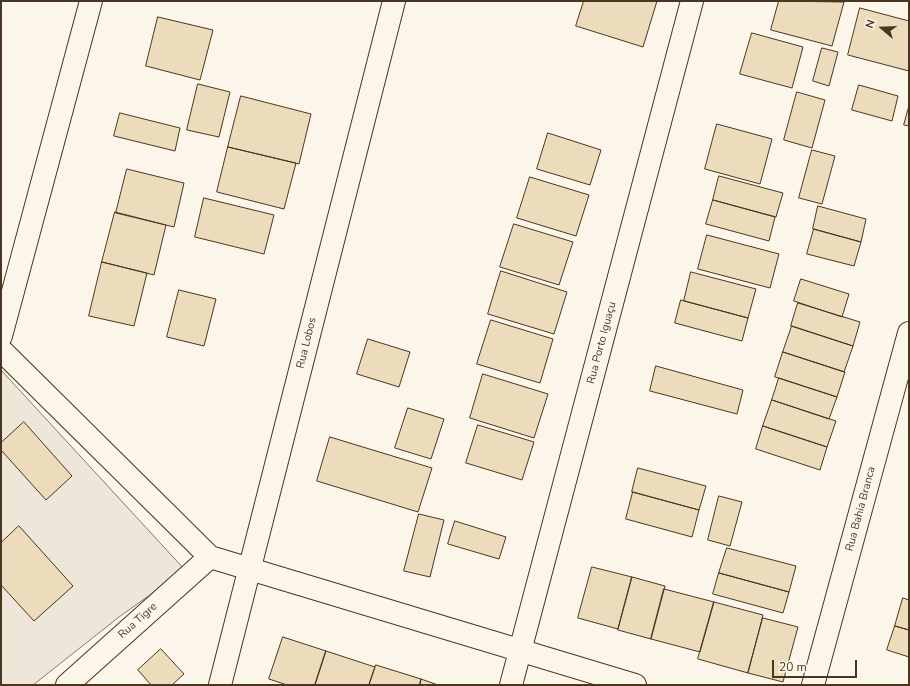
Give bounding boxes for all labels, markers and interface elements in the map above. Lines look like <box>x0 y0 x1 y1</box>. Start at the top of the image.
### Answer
north arrow <box>862 8 902 48</box>
text: N <box>862 18 879 30</box>
street label: Rua Porto Iguaçu <box>585 300 619 386</box>
street label: Rua Lobos <box>294 316 320 370</box>
street label: Rua Bahia Branca <box>843 465 879 553</box>
street label: Rua Tigre <box>116 600 160 642</box>
scale bar <box>774 652 859 678</box>
text: 20 m <box>779 659 807 675</box>

